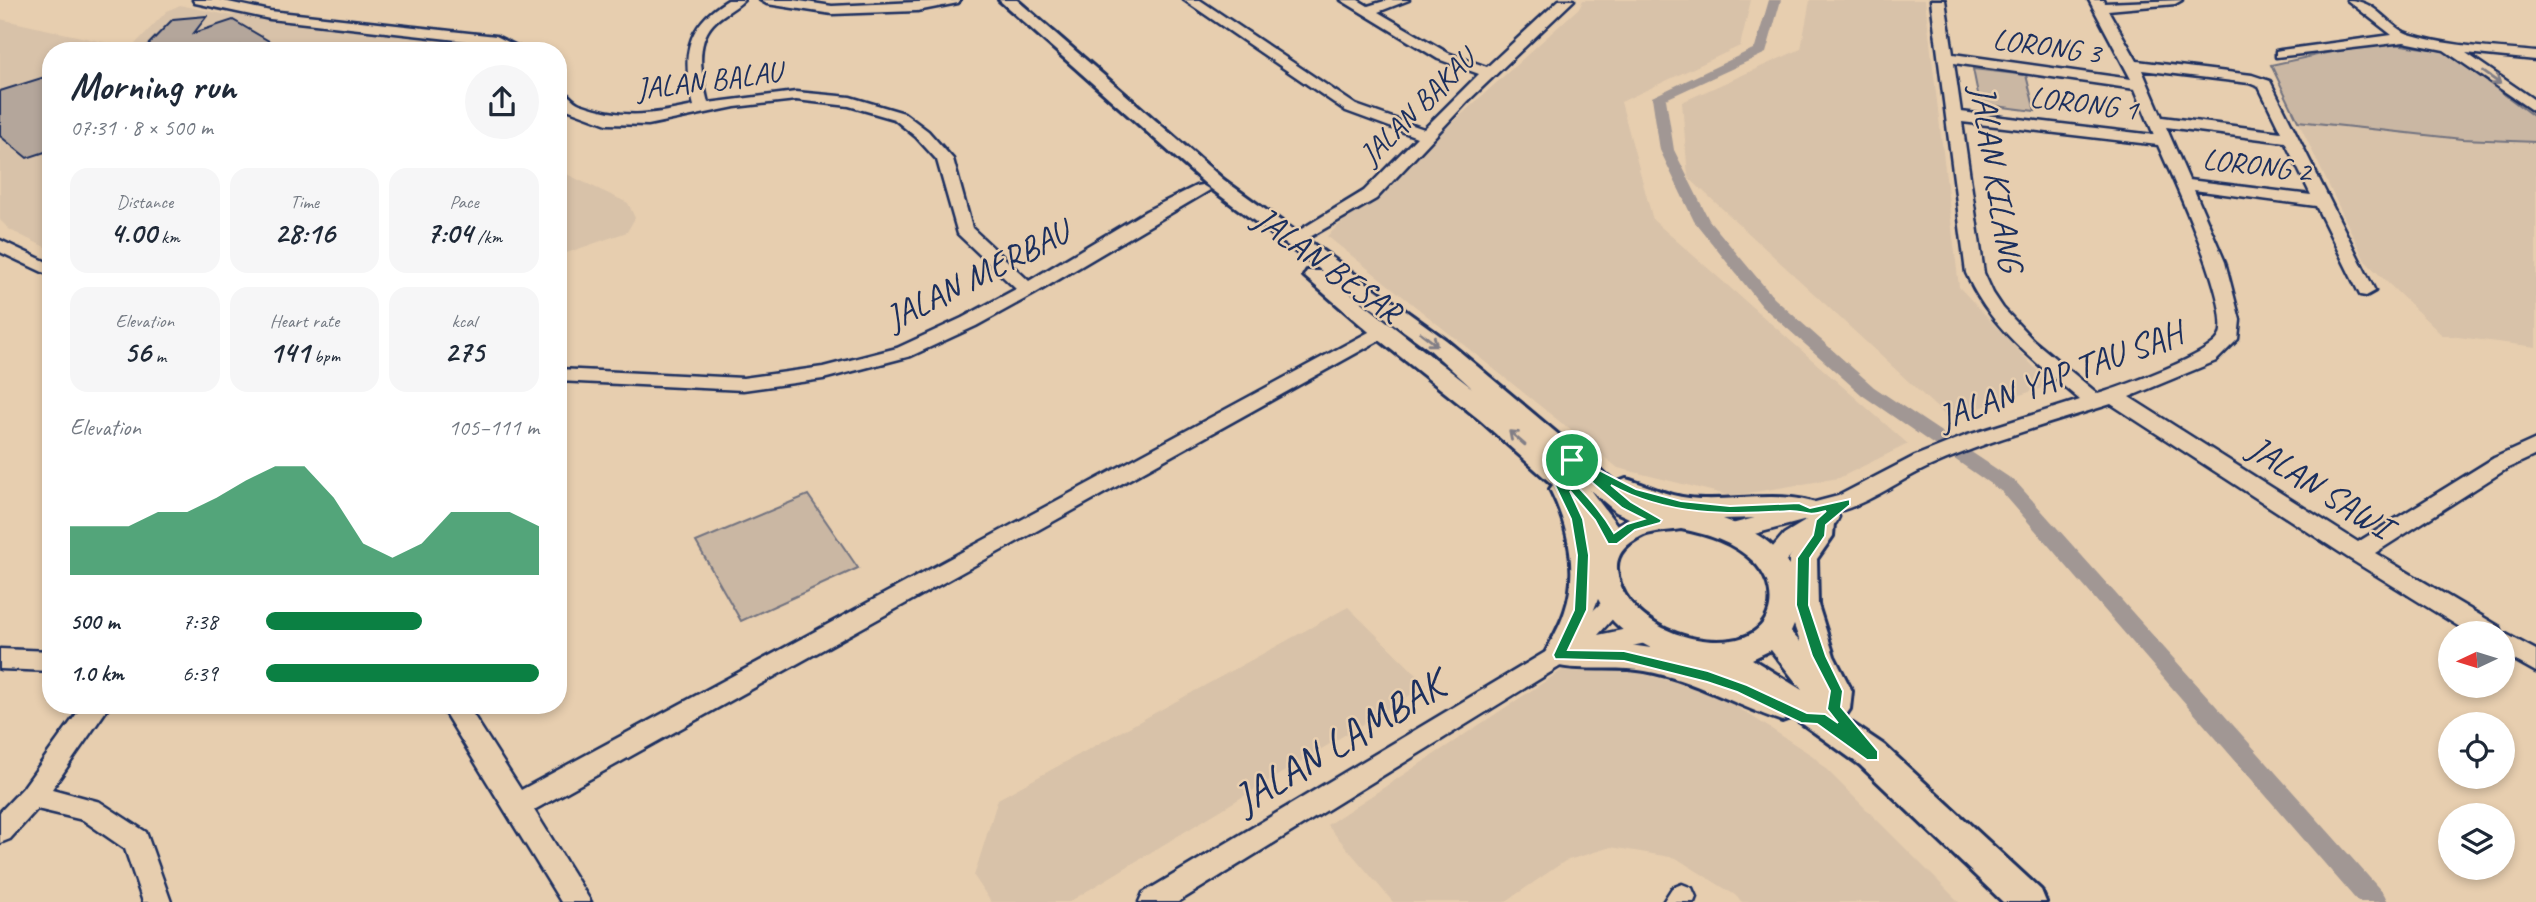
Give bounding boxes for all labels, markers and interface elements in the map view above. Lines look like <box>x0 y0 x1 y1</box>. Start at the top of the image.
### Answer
street label: LORONG 3 <box>1990 20 2106 73</box>
street label: JALAN BAKAU <box>1350 38 1486 174</box>
street label: JALAN BALAU <box>632 52 788 108</box>
text: Morning run <box>70 63 236 110</box>
button: share <box>465 65 539 139</box>
one-way arrow <box>2482 71 2501 85</box>
street label: LORONG 1 <box>2028 78 2142 129</box>
street label: JALAN KILANG <box>1960 80 2035 278</box>
text: 07:31 · 8 × 500 m <box>70 113 213 142</box>
street label: LORONG 2 <box>2201 140 2316 191</box>
text: Distance <box>116 190 173 214</box>
text: Time <box>290 190 319 214</box>
text: Pace <box>450 190 479 214</box>
street label: JALAN BESAR <box>1243 195 1413 336</box>
street label: JALAN MERBAU <box>876 207 1081 341</box>
text: 4.00 <box>110 214 156 252</box>
text: 28:16 <box>274 214 335 252</box>
text: 7:04 <box>426 214 473 252</box>
text: km <box>156 225 180 249</box>
text: /km <box>473 225 502 249</box>
street label: JALAN YAP TAU SAH <box>1930 308 2193 441</box>
text: Elevation <box>116 309 174 333</box>
text: Heart rate <box>270 309 339 333</box>
text: kcal <box>452 309 477 333</box>
one-way arrow <box>1419 332 1438 346</box>
text: 56 <box>124 333 151 371</box>
text: 141 <box>269 333 309 371</box>
text: 275 <box>444 333 484 371</box>
text: m <box>151 344 166 368</box>
text: bpm <box>309 344 340 368</box>
text: Elevation <box>70 413 141 442</box>
text: 105–111 m <box>448 413 539 442</box>
street label: JALAN SAWI <box>2239 424 2407 553</box>
one-way arrow <box>1508 430 1526 446</box>
pin <box>1542 430 1602 490</box>
icon: arrive <box>1553 441 1591 479</box>
text: 500 m <box>70 607 119 636</box>
text: 7:38 <box>182 607 218 636</box>
north arrow <box>2438 621 2515 698</box>
map controls <box>2438 621 2515 880</box>
street label: JALAN LAMBAK <box>1222 654 1461 827</box>
text: 1.0 km <box>70 659 124 688</box>
text: 6:39 <box>182 659 218 688</box>
button: locate <box>2438 712 2515 789</box>
button: layers <box>2438 803 2515 880</box>

